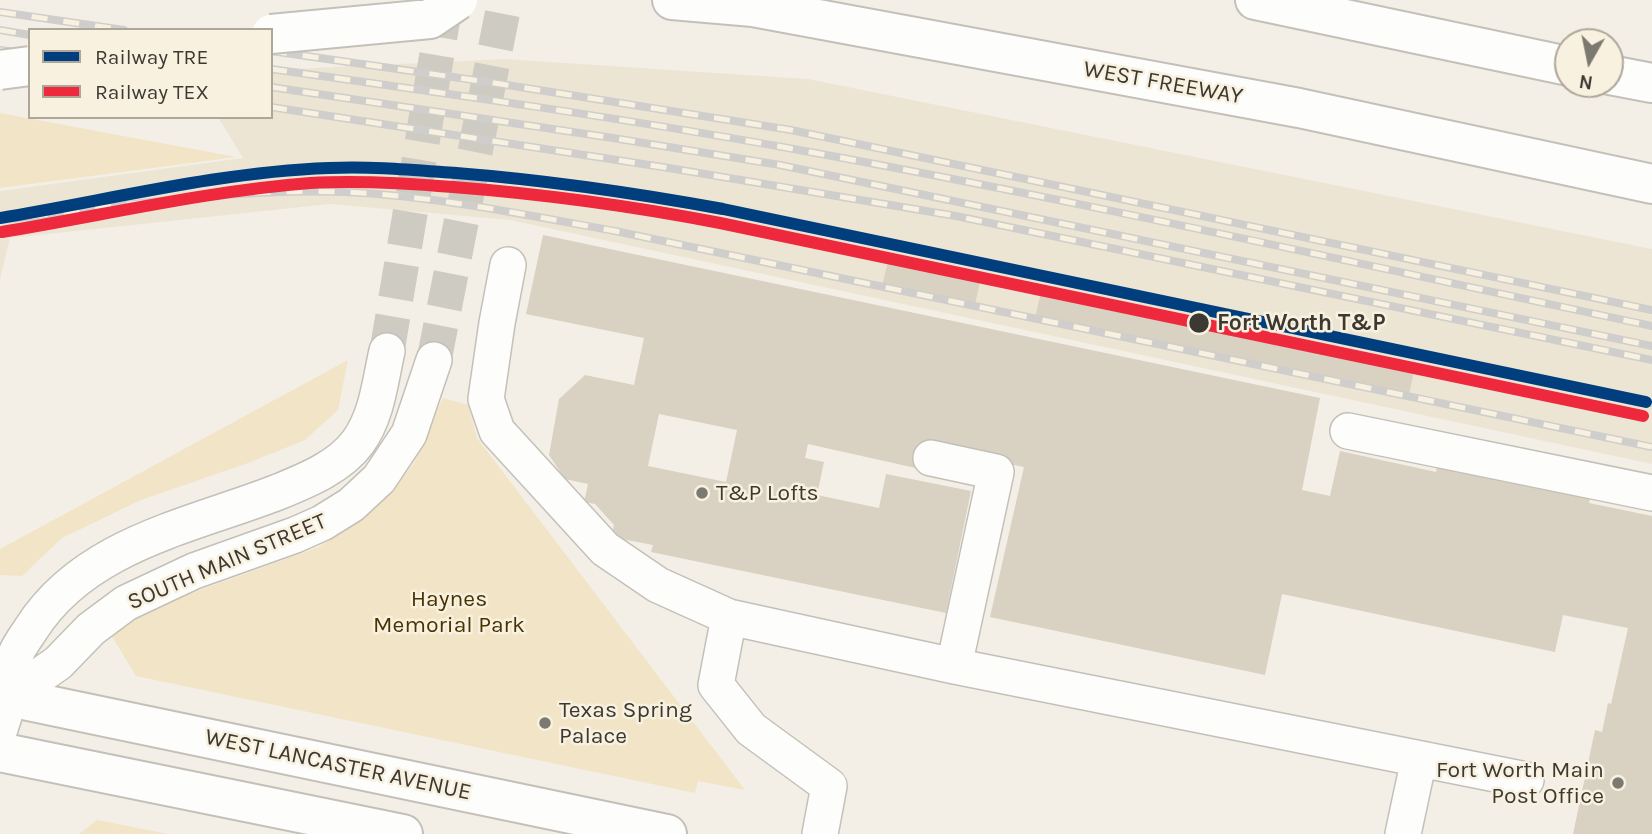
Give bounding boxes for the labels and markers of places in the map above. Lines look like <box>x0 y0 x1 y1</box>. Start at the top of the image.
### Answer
place label: Fort Worth T&P <box>1217 309 1386 337</box>
marker: Fort Worth T&P <box>1187 311 1211 335</box>
place label: T&P Lofts <box>716 479 819 507</box>
marker: T&P Lofts <box>694 485 710 501</box>
place label: Texas Spring Palace <box>559 696 692 750</box>
marker: Texas Spring Palace <box>537 715 553 731</box>
place label: Fort Worth Main Post Office <box>1436 756 1604 810</box>
marker: Fort Worth Main Post Office <box>1610 775 1626 791</box>

